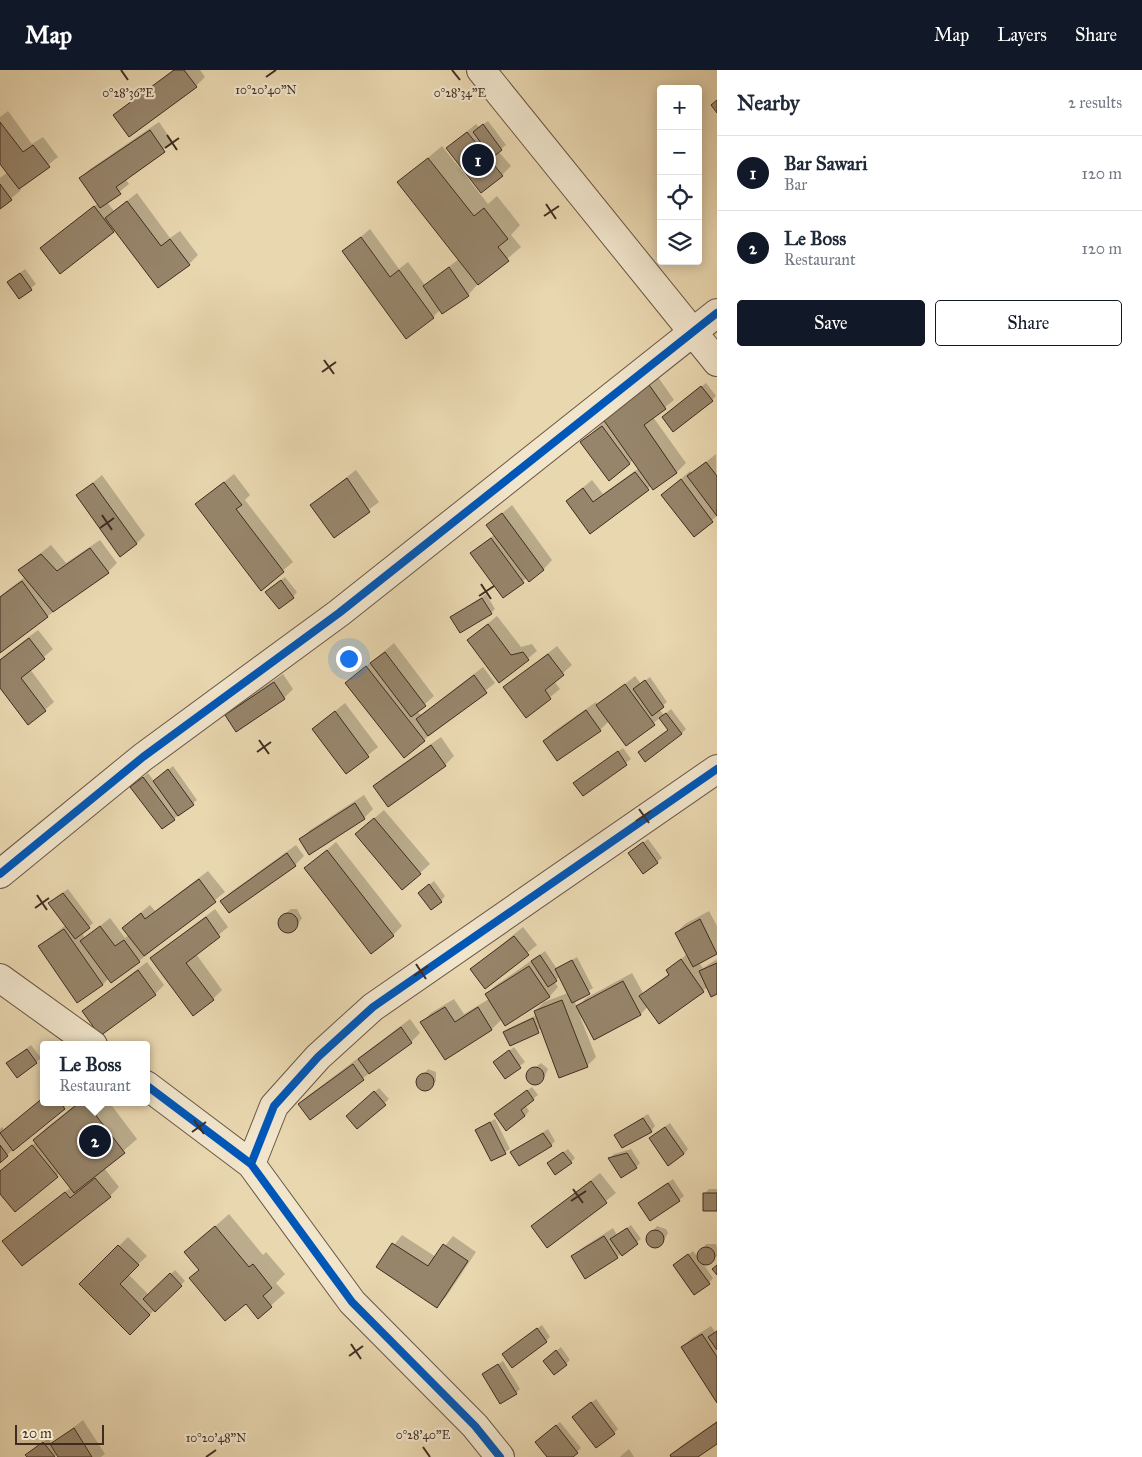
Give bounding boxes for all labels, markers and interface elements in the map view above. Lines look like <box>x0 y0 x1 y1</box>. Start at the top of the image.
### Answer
text: Map <box>25 20 72 50</box>
text: Map <box>934 24 969 46</box>
text: Layers <box>997 24 1047 46</box>
text: Share <box>1075 24 1117 46</box>
text: 10°20'40"N <box>235 83 297 97</box>
map controls <box>657 85 702 265</box>
button: + <box>657 85 702 130</box>
text: 0°28'36"E <box>102 86 154 100</box>
text: 0°28'34"E <box>434 86 487 100</box>
text: Nearby <box>737 90 800 116</box>
text: 2 results <box>1068 93 1122 112</box>
button: − <box>657 130 702 175</box>
pin: 1 <box>462 141 494 179</box>
text: Bar Sawari <box>784 152 867 175</box>
text: 1 <box>750 164 756 183</box>
text: 120 m <box>1082 164 1122 183</box>
button: locate <box>657 175 702 220</box>
text: Bar <box>784 175 807 194</box>
button: layers <box>657 220 702 265</box>
text: Le Boss <box>784 227 846 250</box>
text: 2 <box>749 239 757 258</box>
text: 120 m <box>1082 239 1122 258</box>
text: Restaurant <box>784 250 856 269</box>
button: Save <box>737 300 925 346</box>
button: Share <box>935 300 1122 346</box>
your location <box>336 646 362 672</box>
popup <box>40 1041 150 1106</box>
text: Le Boss <box>59 1053 121 1076</box>
text: Restaurant <box>59 1076 131 1095</box>
pin: 2 <box>79 1122 111 1160</box>
scale bar <box>15 1422 104 1445</box>
text: 20 m <box>22 1425 52 1442</box>
text: 0°28'40"E <box>396 1428 451 1442</box>
text: 10°20'48"N <box>186 1431 246 1445</box>

